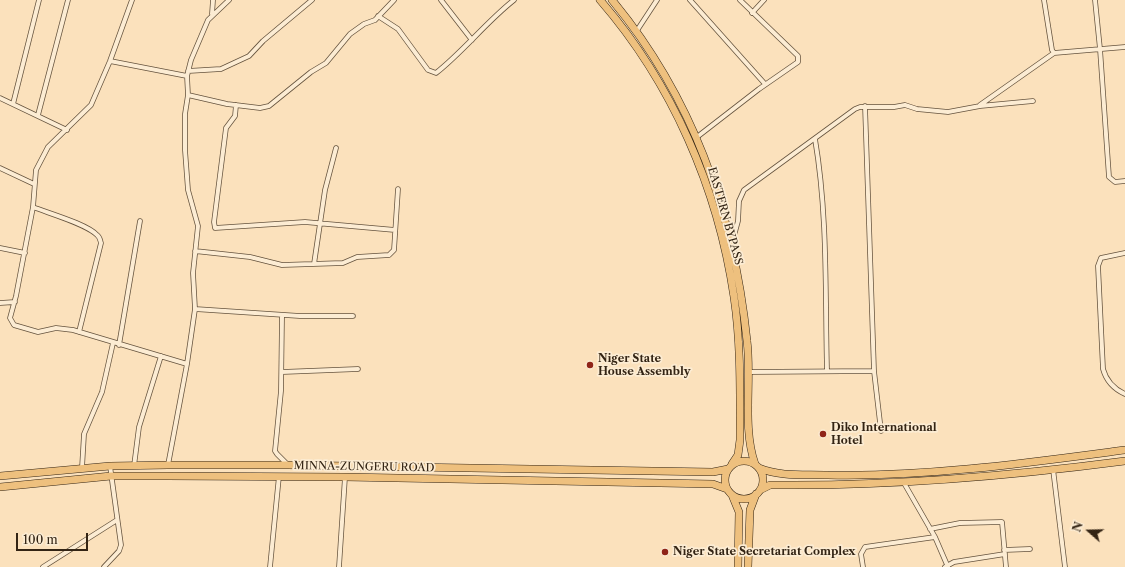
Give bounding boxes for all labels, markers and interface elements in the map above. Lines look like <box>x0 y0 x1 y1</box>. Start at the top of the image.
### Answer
street label: EASTERN BYPASS <box>705 165 745 267</box>
place label: Niger State House Assembly <box>598 352 690 378</box>
marker: Niger State House Assembly <box>585 360 595 370</box>
place label: Diko International Hotel <box>831 421 937 447</box>
marker: Diko International Hotel <box>818 429 828 439</box>
street label: MINNA-ZUNGERU ROAD <box>294 459 434 475</box>
north arrow <box>1069 511 1109 551</box>
text: N <box>1070 520 1086 534</box>
scale bar <box>18 525 90 551</box>
text: 100 m <box>23 532 58 547</box>
place label: Niger State Secretariat Complex <box>673 545 855 559</box>
marker: Niger State Secretariat Complex <box>660 547 670 557</box>

